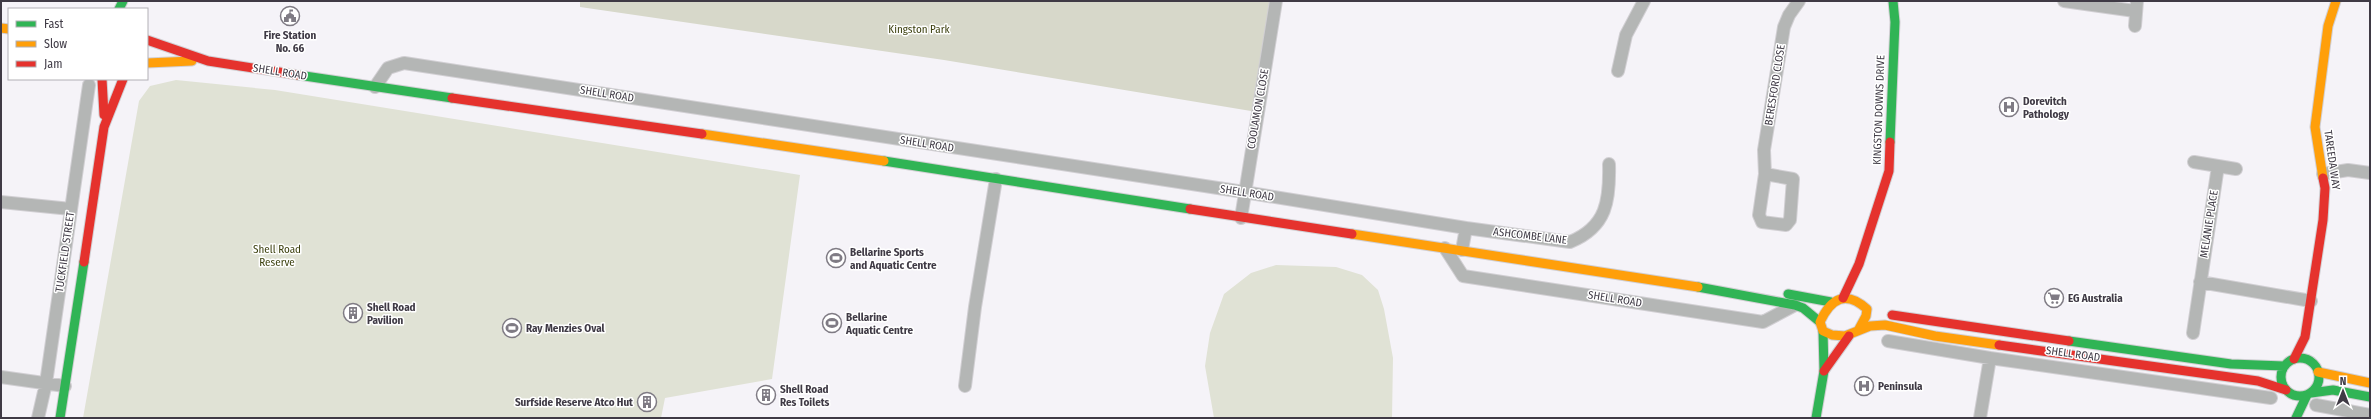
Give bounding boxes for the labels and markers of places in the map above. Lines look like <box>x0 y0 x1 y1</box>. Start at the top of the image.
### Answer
public building icon: Fire Station No. 66 <box>279 5 301 27</box>
place label: Fire Station No. 66 <box>264 29 316 55</box>
place label: Dorevitch Pathology <box>2023 95 2070 121</box>
hospital icon: Dorevitch Pathology <box>1998 96 2020 118</box>
place label: Bellarine Sports and Aquatic Centre <box>850 246 937 272</box>
sports icon: Bellarine Sports and Aquatic Centre <box>825 247 847 269</box>
supermarket icon: EG Australia <box>2043 287 2065 309</box>
place label: EG Australia <box>2068 292 2123 305</box>
place label: Shell Road Pavilion <box>367 301 416 327</box>
building icon: Shell Road Pavilion <box>342 302 364 324</box>
place label: Bellarine Aquatic Centre <box>845 311 913 337</box>
sports icon: Bellarine Aquatic Centre <box>821 312 843 334</box>
sports icon: Ray Menzies Oval <box>501 317 523 339</box>
place label: Ray Menzies Oval <box>526 322 606 335</box>
hospital icon: Peninsula <box>1853 375 1875 397</box>
place label: Peninsula <box>1878 380 1923 393</box>
place label: Shell Road Res Toilets <box>780 383 830 409</box>
building icon: Shell Road Res Toilets <box>755 384 777 406</box>
building icon: Surfside Reserve Atco Hut <box>636 391 658 413</box>
place label: Surfside Reserve Atco Hut <box>515 396 633 409</box>

